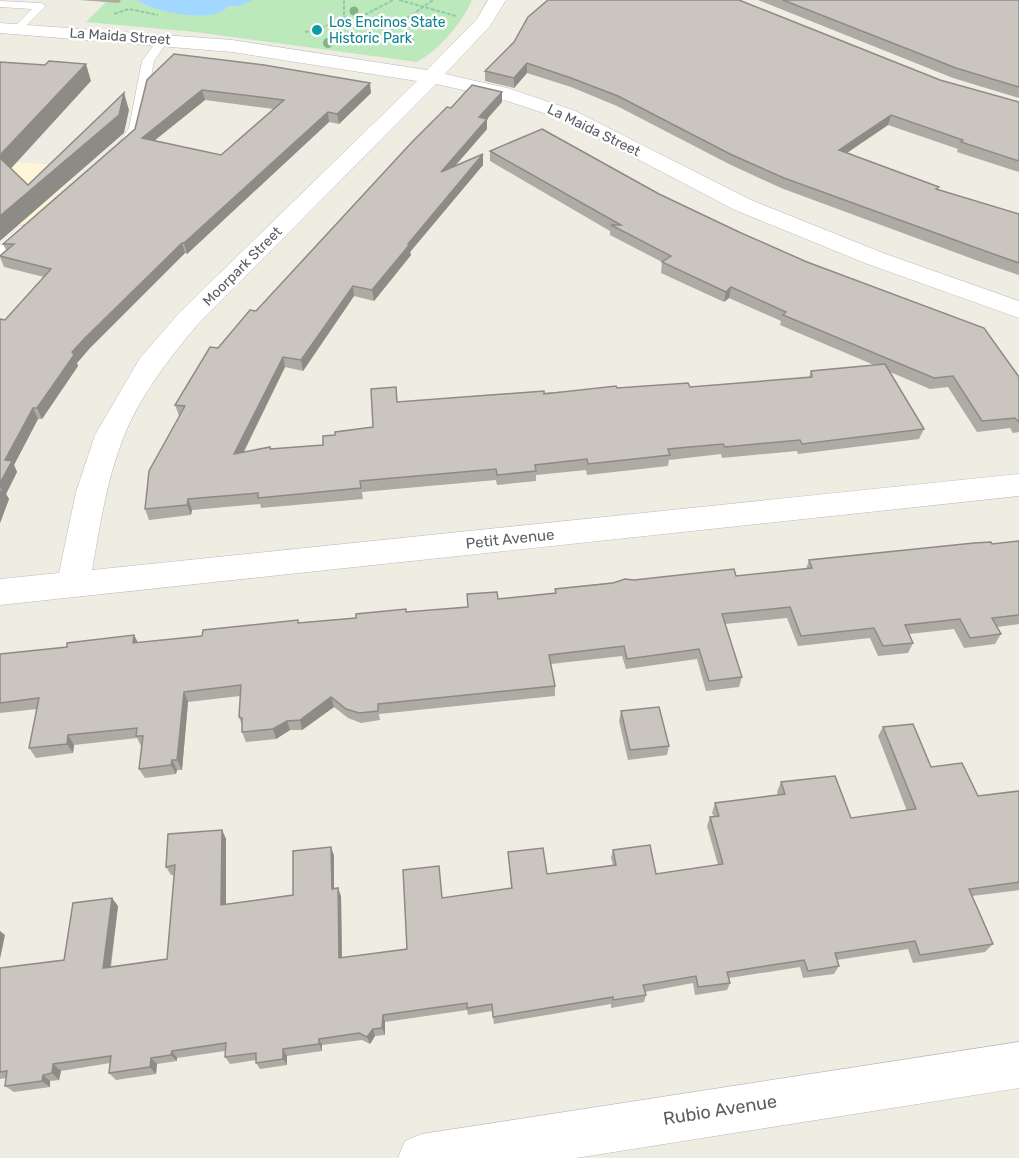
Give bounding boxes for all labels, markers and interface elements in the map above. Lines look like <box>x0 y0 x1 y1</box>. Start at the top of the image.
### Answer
place label: Los Encinos State Historic Park <box>329 14 446 47</box>
marker: Los Encinos State Historic Park <box>310 23 324 37</box>
street label: La Maida Street <box>69 24 172 49</box>
street label: La Maida Street <box>545 101 643 161</box>
street label: Moorpark Street <box>199 223 286 309</box>
street label: Petit Avenue <box>465 525 555 553</box>
street label: Rubio Avenue <box>661 1090 779 1130</box>

